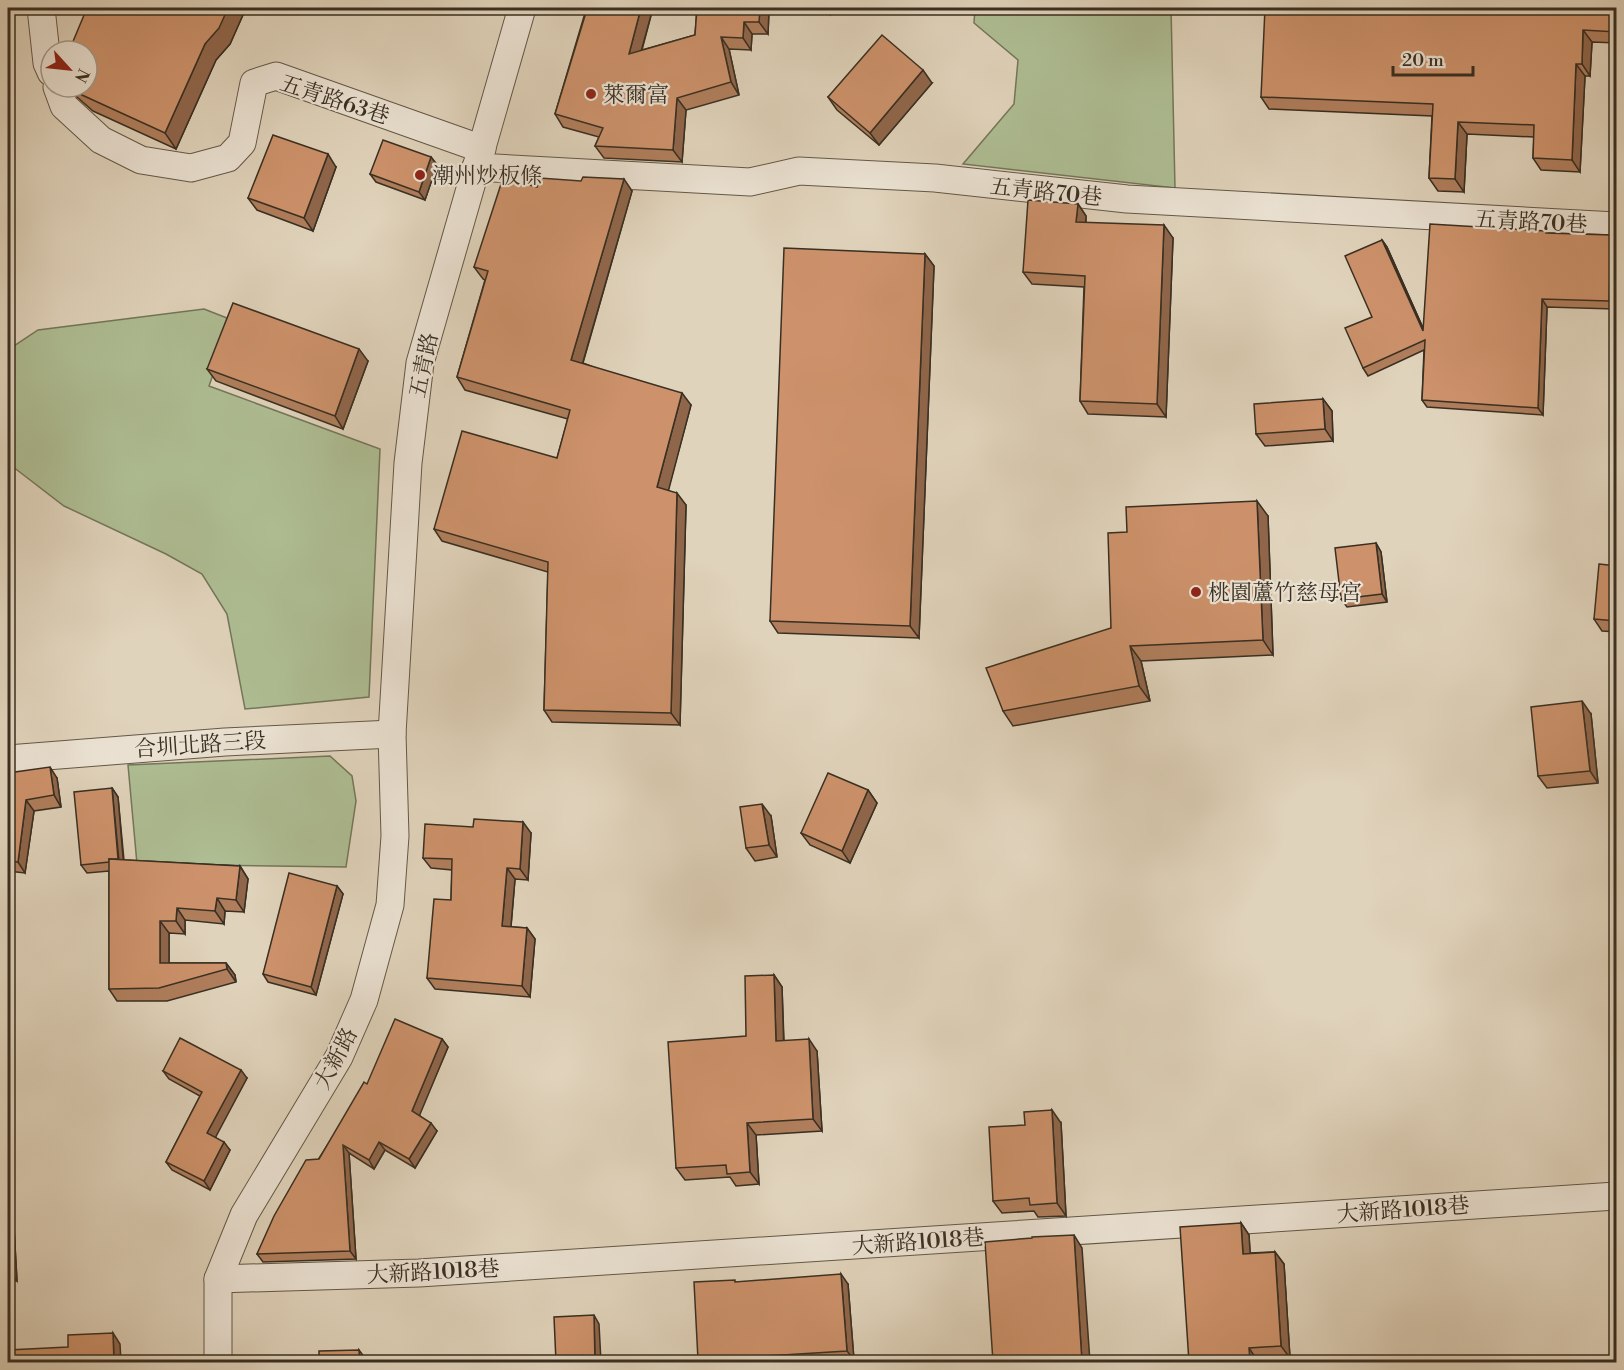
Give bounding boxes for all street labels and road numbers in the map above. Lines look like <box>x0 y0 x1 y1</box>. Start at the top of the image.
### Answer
street label: 五青路63巷 <box>276 70 393 131</box>
street label: 五青路70巷 <box>988 173 1104 212</box>
street label: 五青路70巷 <box>1474 206 1588 239</box>
street label: 五青路 <box>404 330 445 400</box>
street label: 合圳北路三段 <box>133 727 267 764</box>
street label: 大新路 <box>309 1023 364 1094</box>
street label: 大新路1018巷 <box>1336 1192 1470 1229</box>
street label: 大新路1018巷 <box>851 1224 985 1261</box>
street label: 大新路1018巷 <box>366 1256 500 1289</box>

